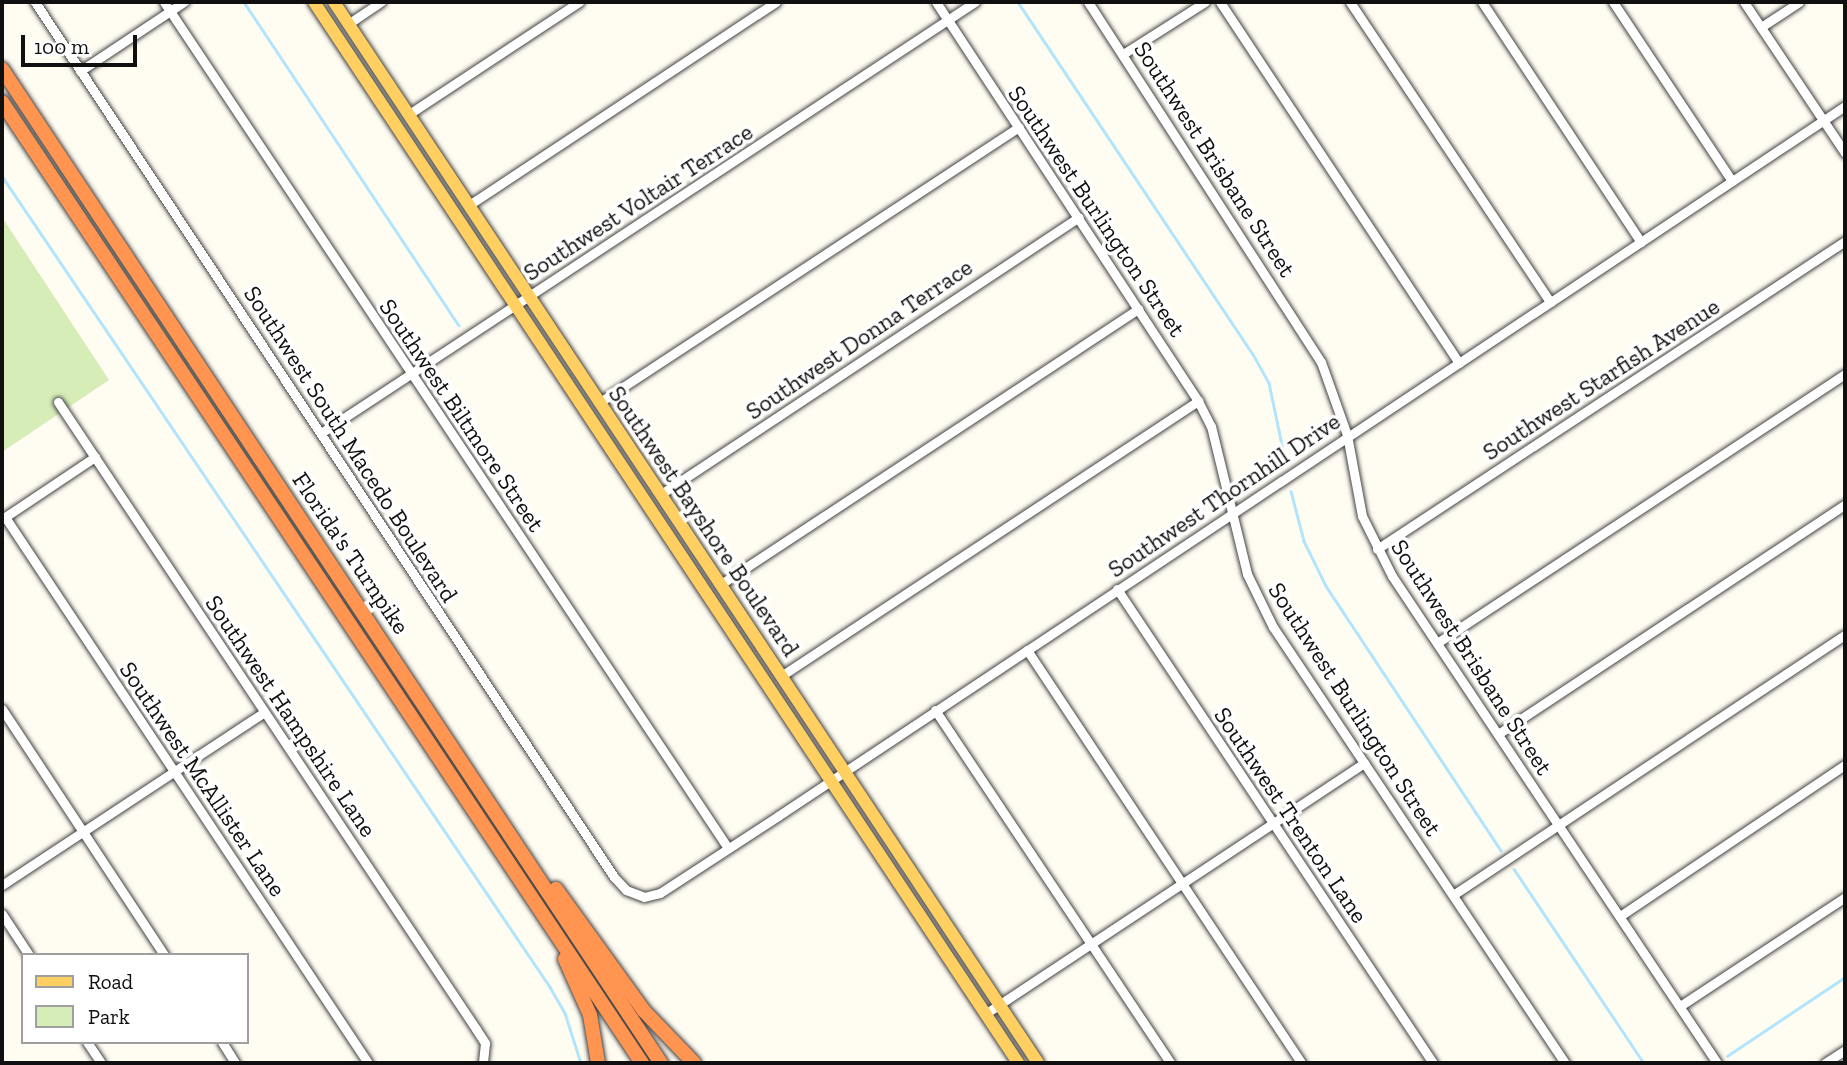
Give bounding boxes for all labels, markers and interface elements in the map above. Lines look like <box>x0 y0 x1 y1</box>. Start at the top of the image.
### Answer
scale bar <box>24 21 140 65</box>
text: 100 m <box>34 34 89 59</box>
street label: Southwest Brisbane Street <box>1128 36 1302 282</box>
street label: Southwest Burlington Street <box>1002 80 1192 342</box>
street label: Southwest Voltair Terrace <box>517 117 759 287</box>
street label: Southwest Donna Terrace <box>740 252 978 426</box>
street label: Southwest South Macedo Boulevard <box>238 280 464 608</box>
street label: Southwest Starfish Avenue <box>1477 291 1725 467</box>
street label: Southwest Biltmore Street <box>373 293 551 537</box>
street label: Southwest Bayshore Boulevard <box>603 380 805 662</box>
street label: Southwest Thornhill Drive <box>1102 406 1346 584</box>
street label: Florida's Turnpike <box>286 466 416 640</box>
street label: Southwest Brisbane Street <box>1385 534 1559 780</box>
street label: Southwest Burlington Street <box>1262 577 1448 841</box>
street label: Southwest Hampshire Lane <box>199 590 383 842</box>
street label: Southwest McAllister Lane <box>114 656 292 902</box>
street label: Southwest Trenton Lane <box>1208 701 1374 929</box>
legend <box>21 953 248 1044</box>
text: Road <box>88 969 133 994</box>
text: Park <box>88 1004 130 1029</box>

